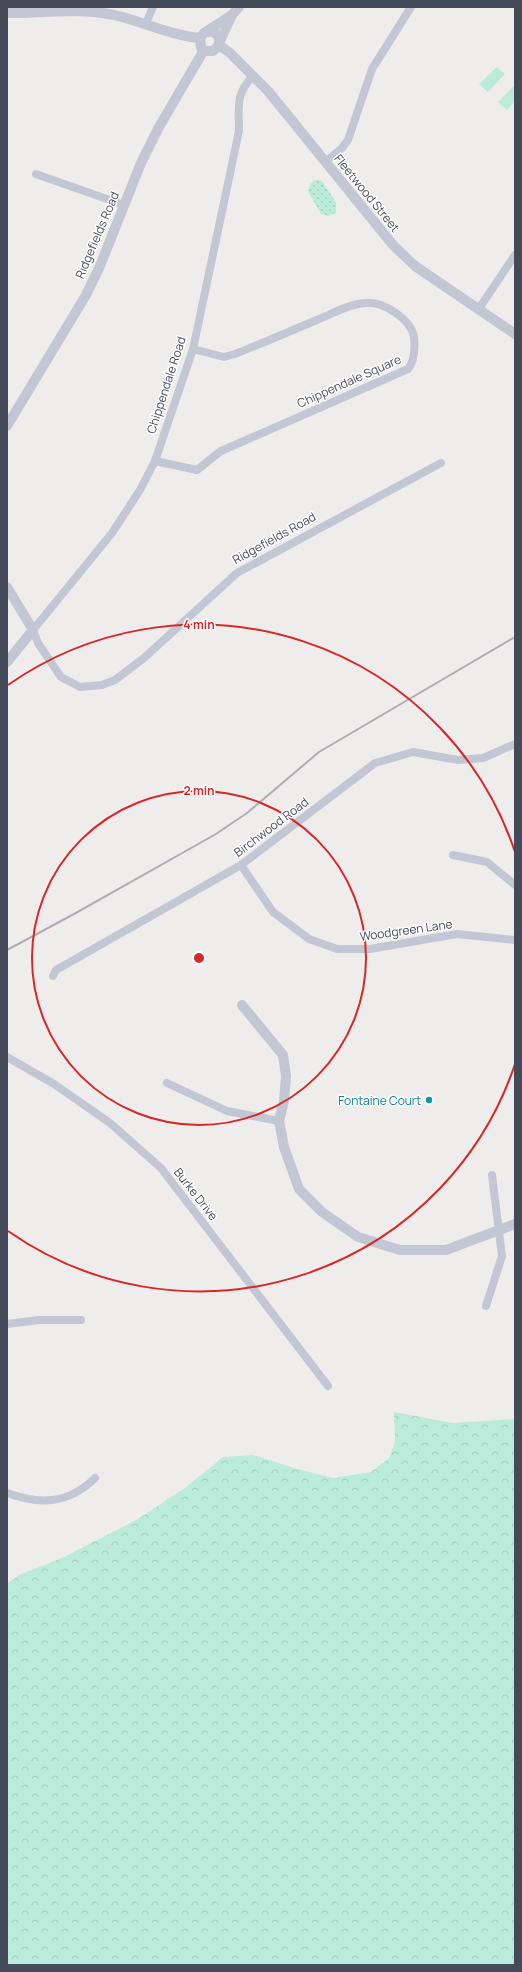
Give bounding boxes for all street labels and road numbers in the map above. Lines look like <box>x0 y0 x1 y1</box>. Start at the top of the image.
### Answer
street label: Fleetwood Street <box>330 150 404 236</box>
street label: Ridgefields Road <box>71 189 123 281</box>
street label: Chippendale Road <box>142 334 190 436</box>
street label: Chippendale Square <box>294 350 404 412</box>
street label: Ridgefields Road <box>229 508 319 568</box>
street label: Birchwood Road <box>230 793 312 861</box>
street label: Woodgreen Lane <box>359 915 453 945</box>
street label: Burke Drive <box>170 1164 222 1224</box>

